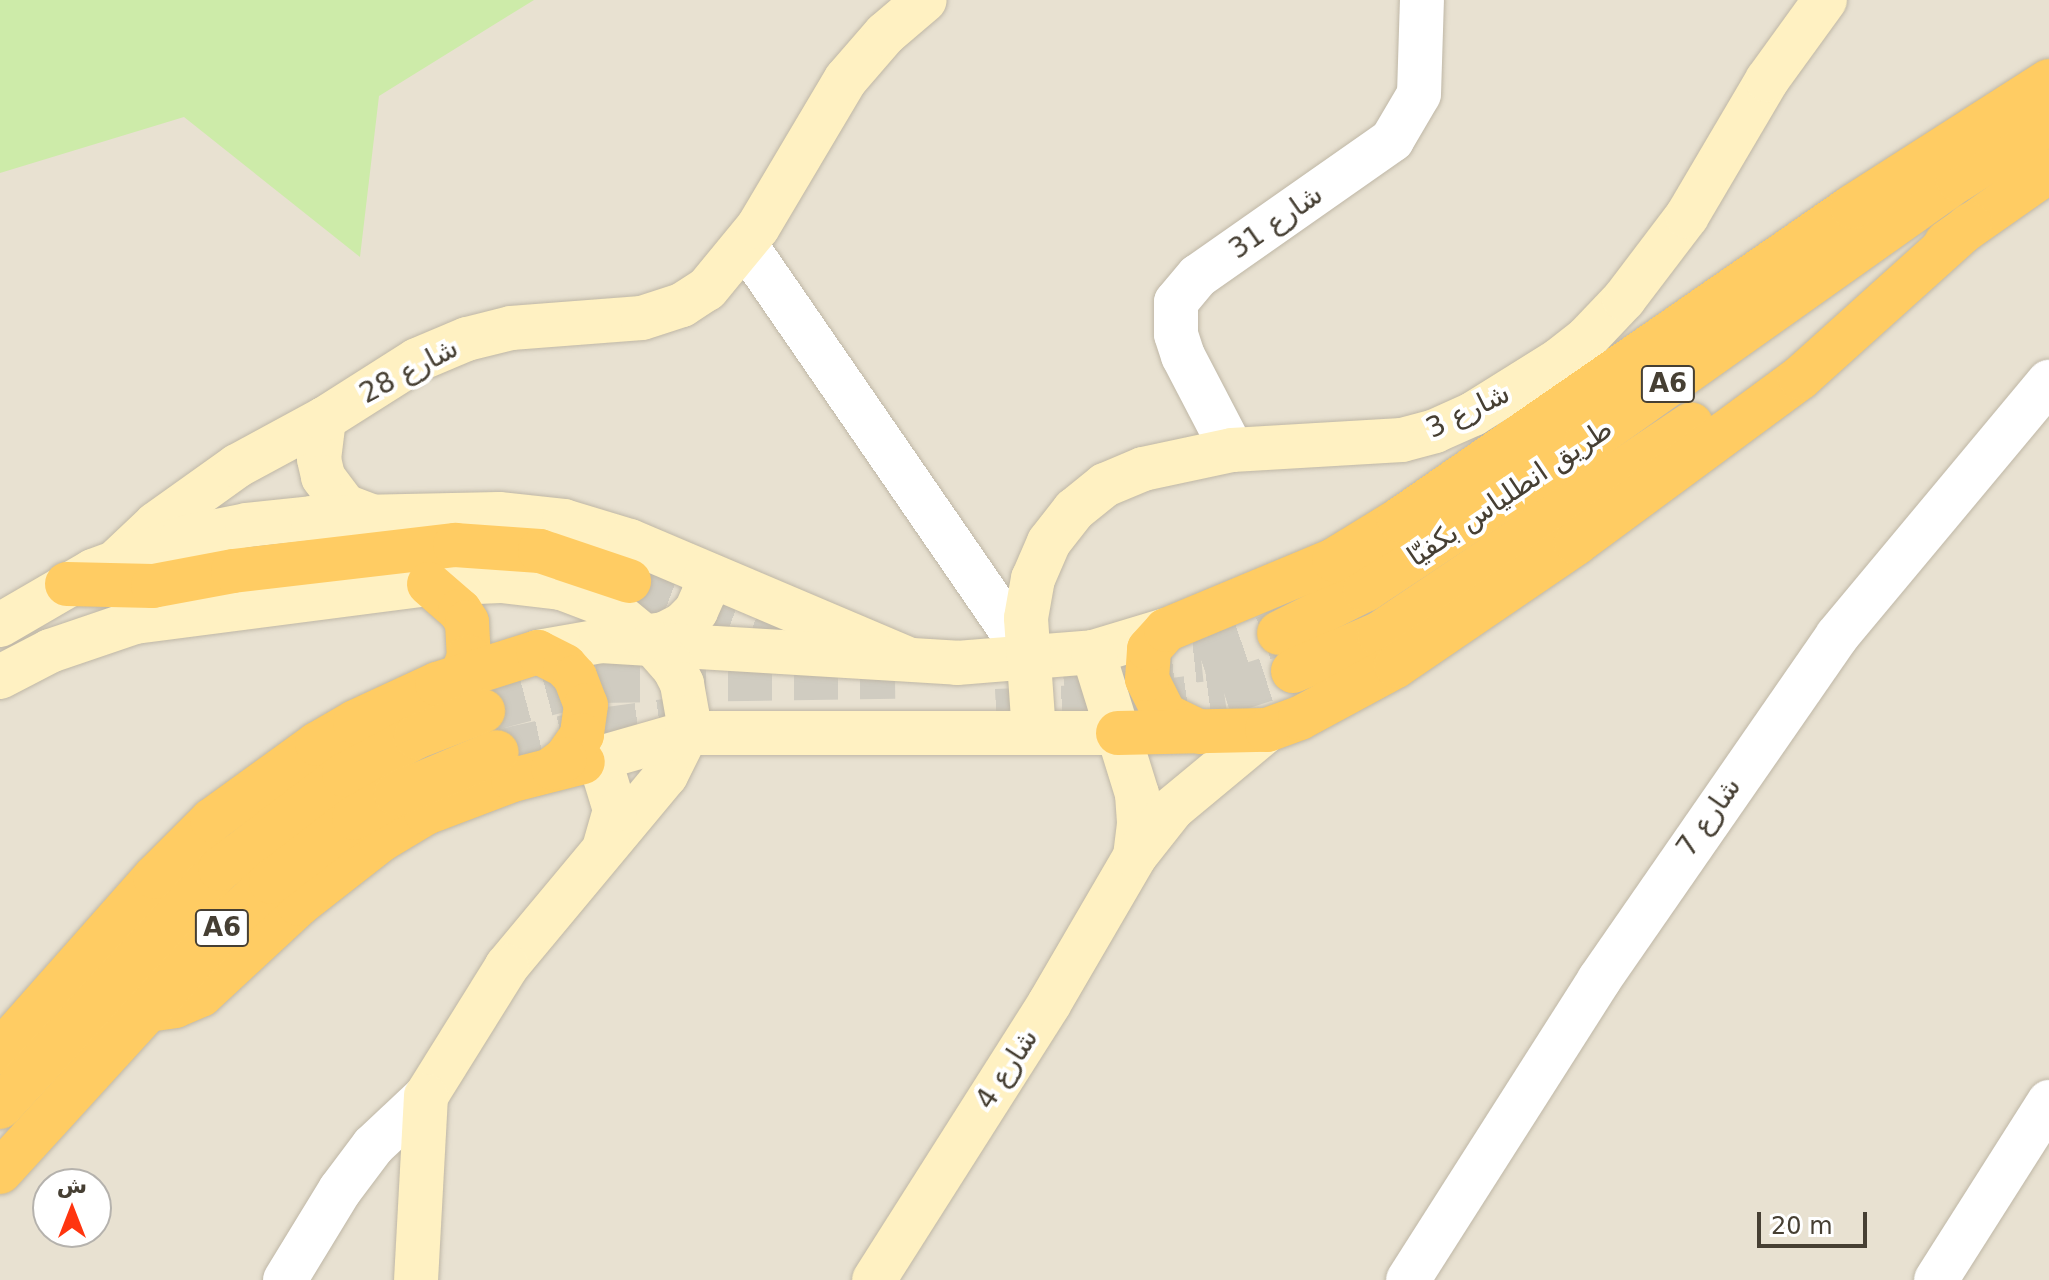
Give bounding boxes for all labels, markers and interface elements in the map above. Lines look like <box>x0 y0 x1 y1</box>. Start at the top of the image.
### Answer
street label: شارع 31 <box>1223 178 1329 266</box>
street label: شارع 28 <box>354 331 464 411</box>
road number: A6 <box>1640 362 1696 406</box>
street label: شارع 3 <box>1421 376 1515 446</box>
street label: طريق انطلياس بكفيّا <box>1401 412 1619 574</box>
street label: شارع 7 <box>1670 771 1748 863</box>
road number: A6 <box>194 906 250 950</box>
street label: شارع 4 <box>969 1023 1045 1115</box>
north arrow <box>32 1168 112 1248</box>
text: ش <box>57 1173 87 1198</box>
scale bar <box>1761 1196 1871 1246</box>
text: 20 m <box>1771 1212 1833 1240</box>

